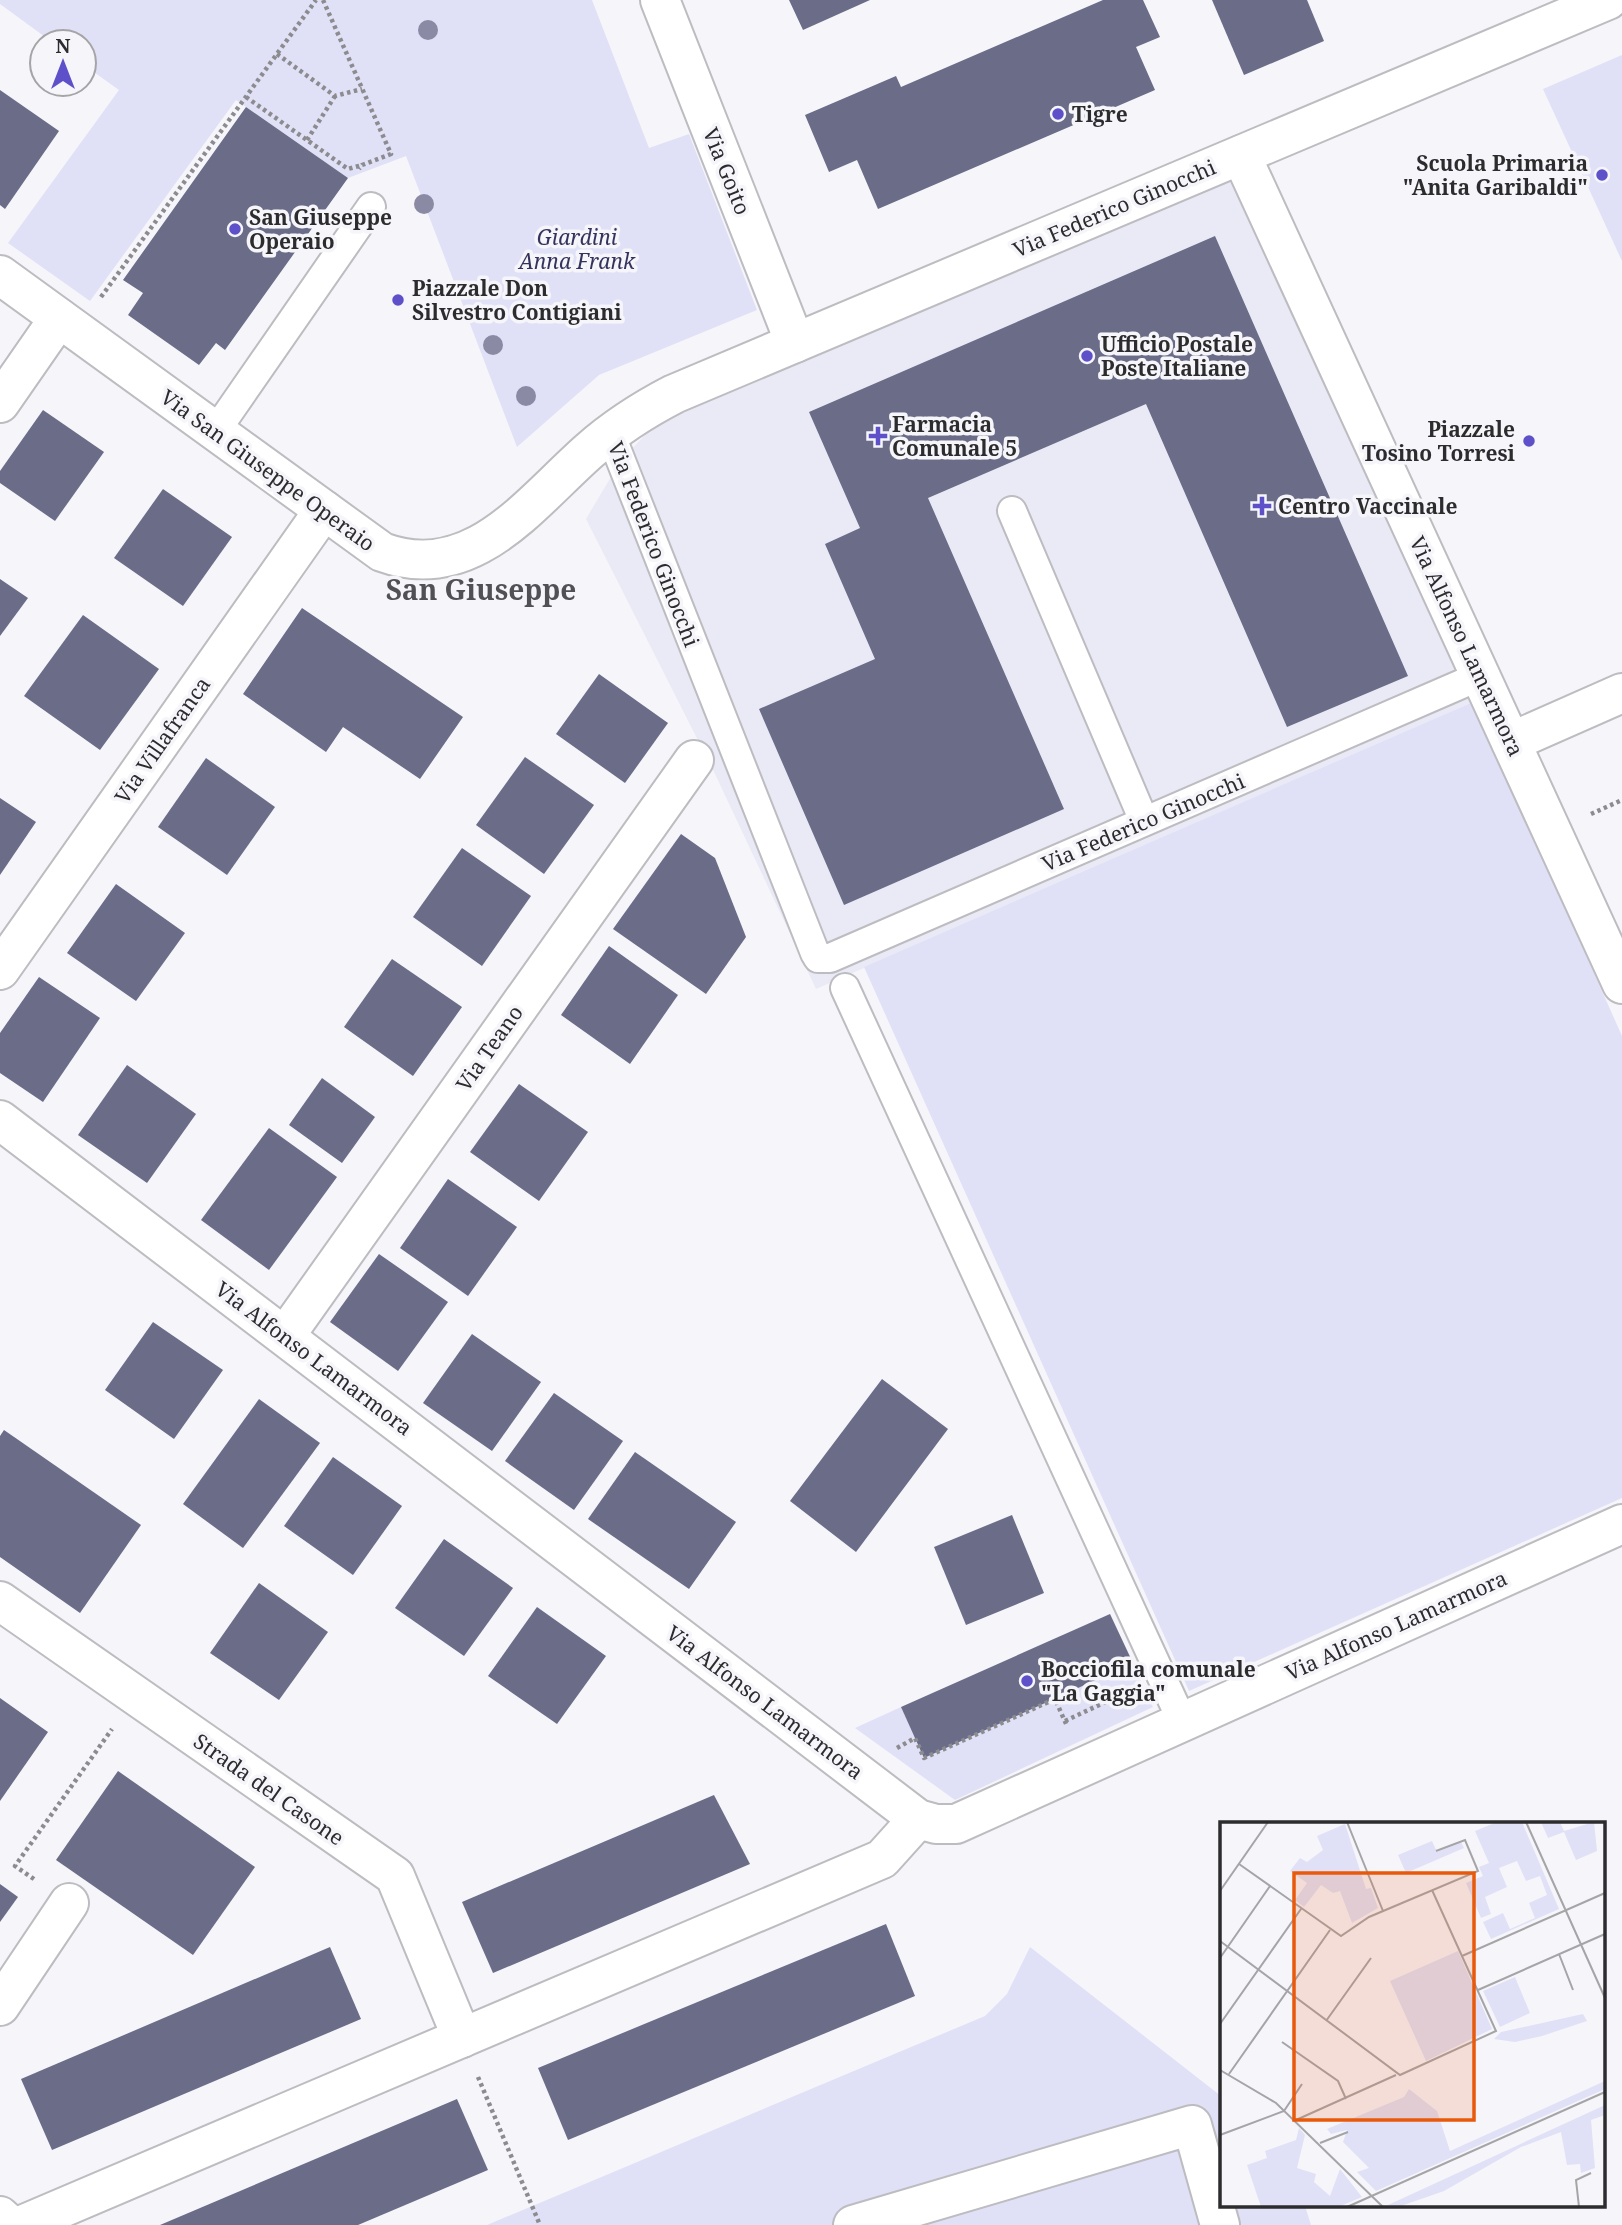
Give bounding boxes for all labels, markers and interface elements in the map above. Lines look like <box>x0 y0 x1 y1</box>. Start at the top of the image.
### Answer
north arrow <box>28 28 98 98</box>
text: N <box>56 33 71 59</box>
place label: Tigre <box>1072 100 1128 128</box>
marker: Tigre <box>1050 106 1066 122</box>
street label: Via Goito <box>697 123 757 219</box>
place label: Scuola Primaria "Anita Garibaldi" <box>1403 149 1588 201</box>
street label: Via Federico Ginocchi <box>1008 152 1220 263</box>
marker: Scuola Primaria "Anita Garibaldi" <box>1594 167 1610 183</box>
place label: San Giuseppe Operaio <box>249 203 392 255</box>
marker: San Giuseppe Operaio <box>227 221 243 237</box>
park label: Giardini Anna Frank <box>517 223 636 275</box>
place label: Piazzale Don Silvestro Contigiani <box>412 274 622 326</box>
marker: Piazzale Don Silvestro Contigiani <box>390 292 406 308</box>
place label: Ufficio Postale Poste Italiane <box>1101 330 1253 382</box>
marker: Ufficio Postale Poste Italiane <box>1079 348 1095 364</box>
street label: Via San Giuseppe Operaio <box>155 383 381 557</box>
place label: Farmacia Comunale 5 <box>892 410 1017 462</box>
place label: Piazzale Tosino Torresi <box>1362 415 1516 467</box>
marker: Farmacia Comunale 5 <box>870 428 886 444</box>
marker: Piazzale Tosino Torresi <box>1521 433 1537 449</box>
street label: Via Federico Ginocchi <box>602 437 706 651</box>
place label: Centro Vaccinale <box>1278 492 1457 520</box>
marker: Centro Vaccinale <box>1252 496 1272 516</box>
street label: Via Alfonso Lamarmora <box>1404 531 1530 761</box>
district label: San Giuseppe <box>386 570 576 608</box>
street label: Via Villafranca <box>108 671 216 809</box>
street label: Via Federico Ginocchi <box>1037 766 1249 877</box>
street label: Via Teano <box>449 1000 529 1096</box>
street label: Via Alfonso Lamarmora <box>210 1275 418 1441</box>
street label: Via Alfonso Lamarmora <box>1281 1563 1511 1687</box>
street label: Via Alfonso Lamarmora <box>661 1619 869 1785</box>
place label: Bocciofila comunale "La Gaggia" <box>1041 1655 1256 1707</box>
marker: Bocciofila comunale "La Gaggia" <box>1019 1673 1035 1689</box>
street label: Strada del Casone <box>188 1727 350 1851</box>
inset map <box>1220 1822 1604 2208</box>

